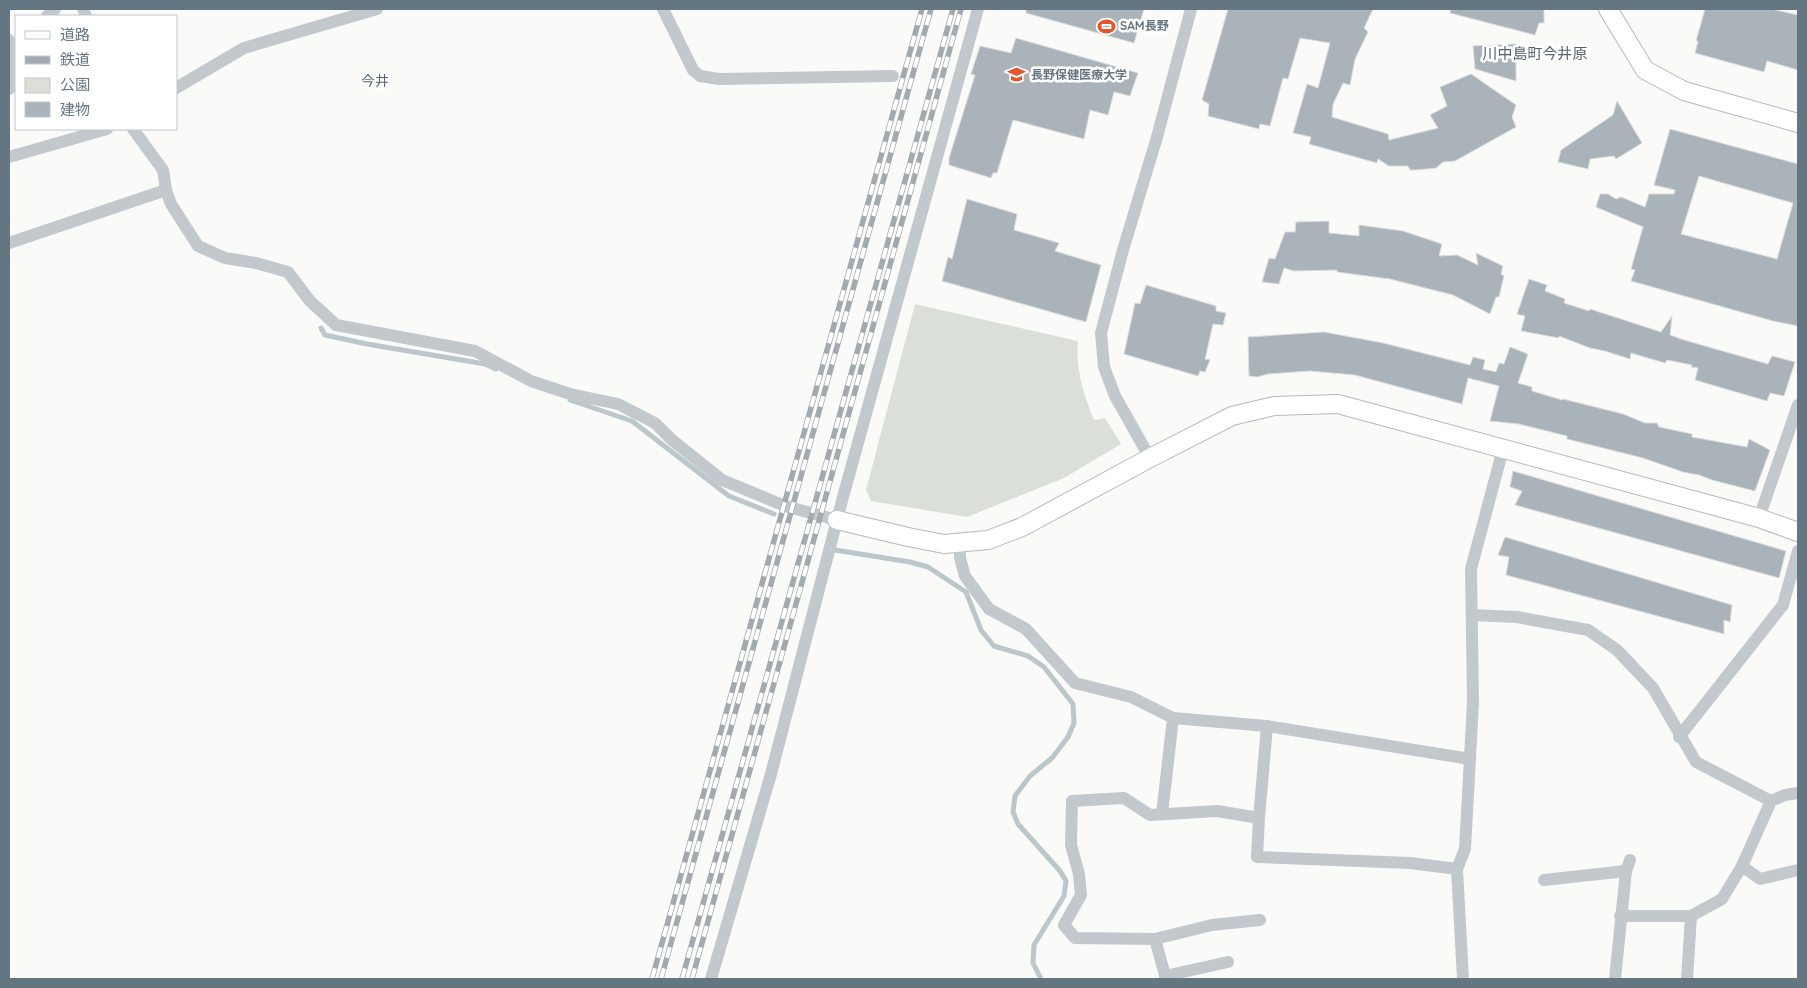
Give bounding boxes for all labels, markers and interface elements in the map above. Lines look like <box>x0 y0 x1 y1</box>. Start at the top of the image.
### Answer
legend <box>15 15 178 130</box>
sports icon: SAM長野 <box>1096 16 1116 36</box>
place label: SAM長野 <box>1120 18 1169 33</box>
text: 道路 <box>60 25 90 44</box>
district label: 川中島町今井原 <box>1482 44 1588 63</box>
text: 鉄道 <box>60 50 90 69</box>
school or university icon: 長野保健医療大学 <box>1007 65 1027 85</box>
place label: 長野保健医療大学 <box>1031 67 1127 82</box>
district label: 今井 <box>361 72 389 90</box>
text: 公園 <box>60 75 90 94</box>
text: 建物 <box>60 100 90 119</box>

